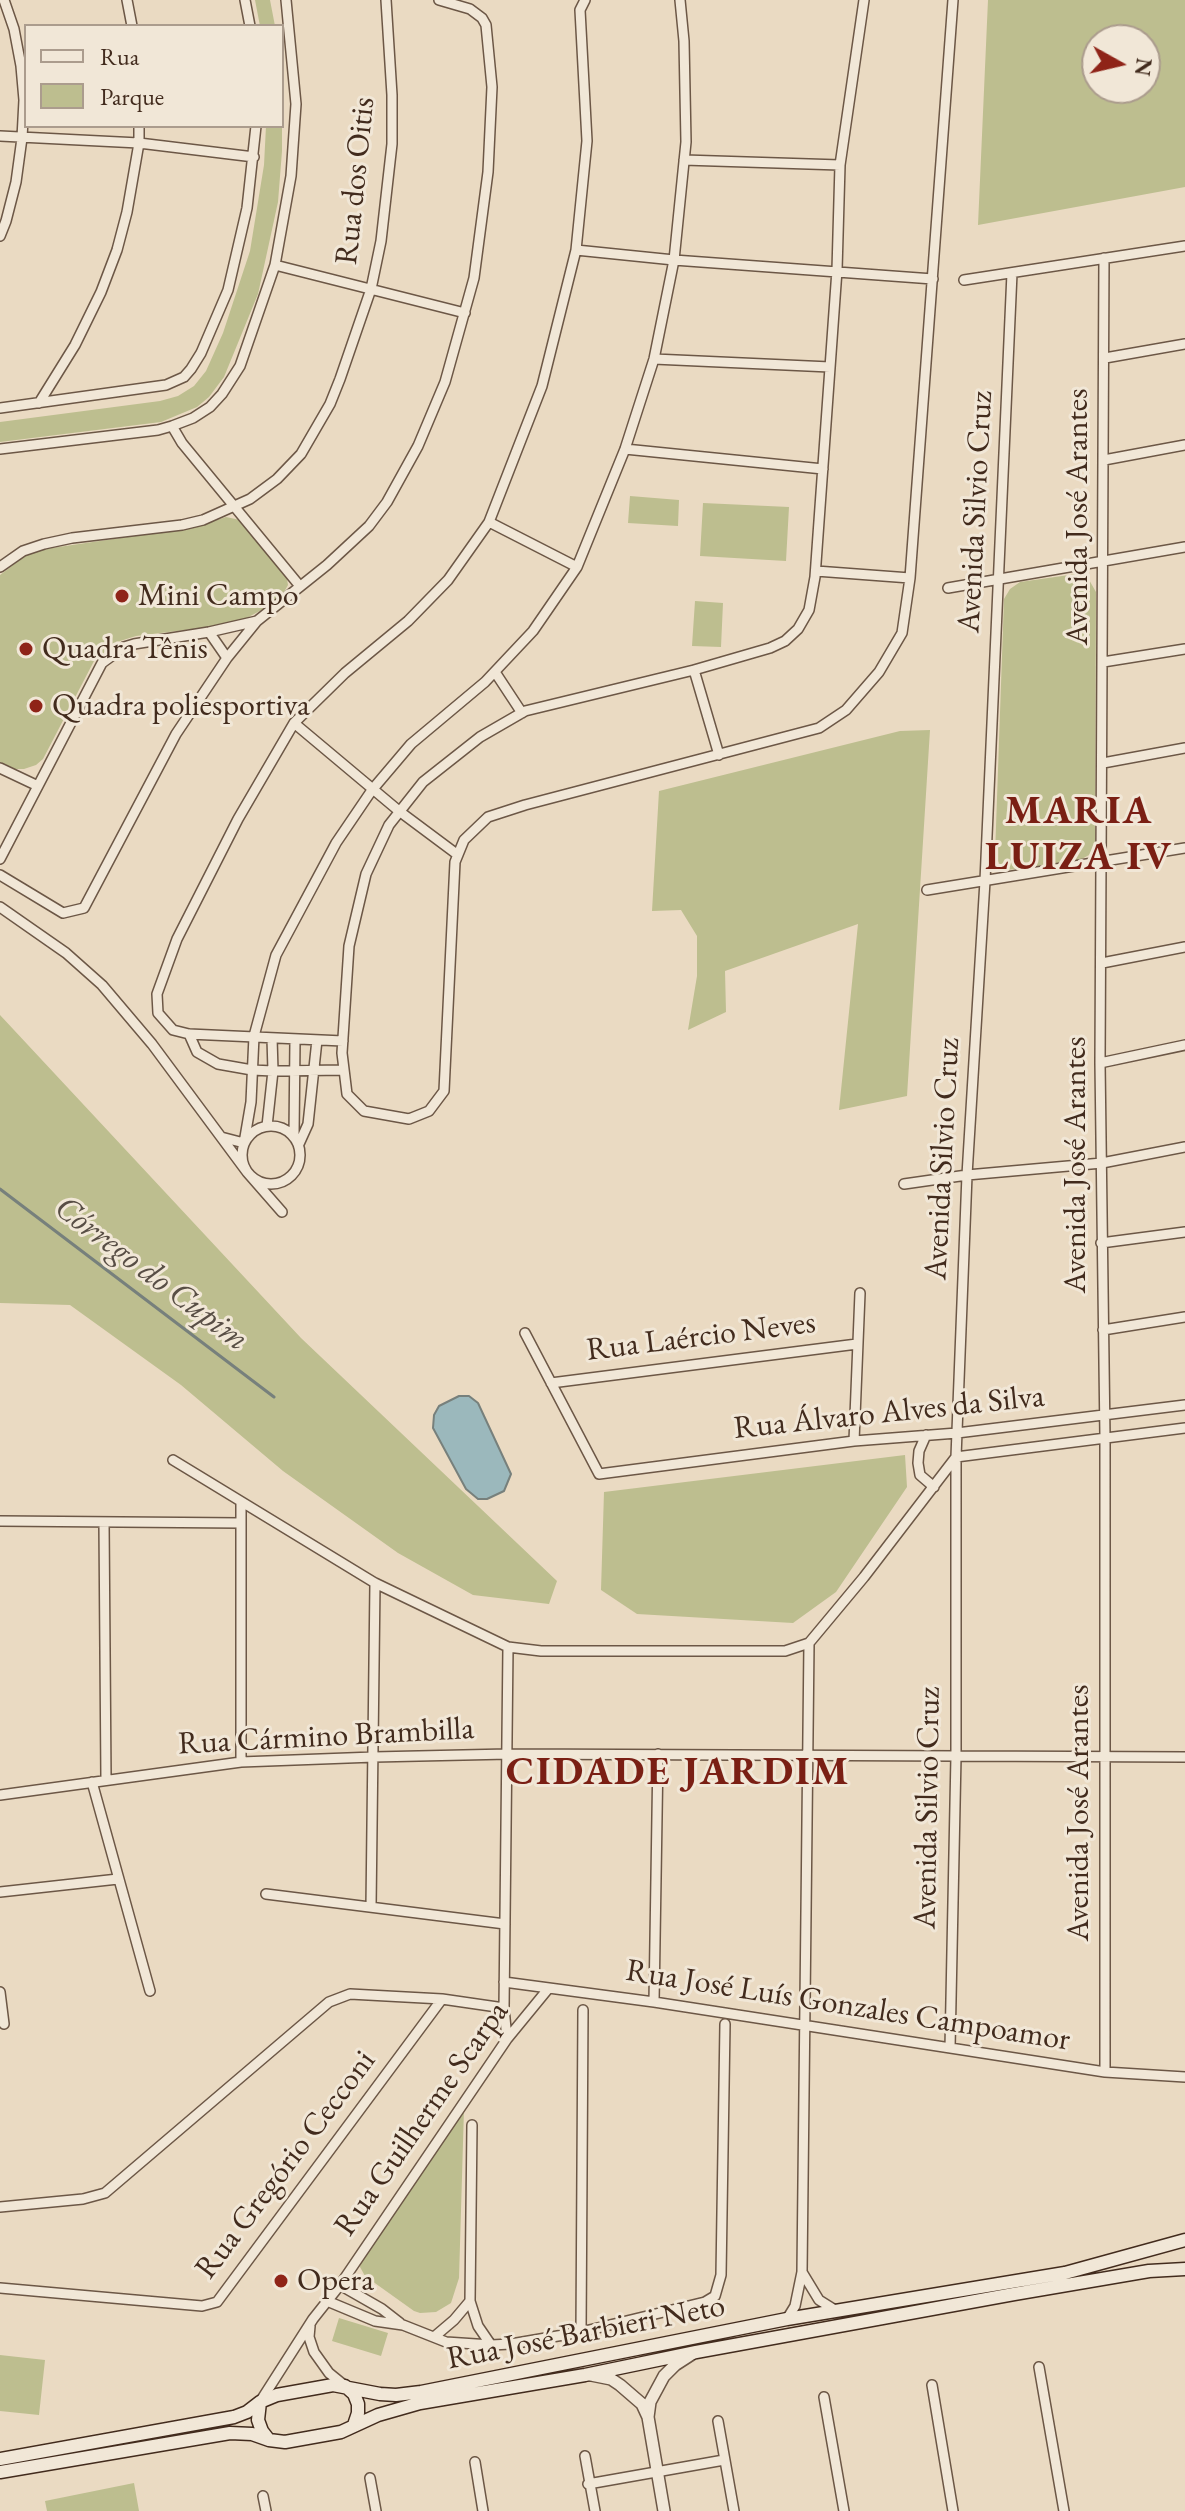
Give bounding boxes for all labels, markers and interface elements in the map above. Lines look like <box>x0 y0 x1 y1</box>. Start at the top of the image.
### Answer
legend <box>24 24 284 128</box>
north arrow <box>1081 24 1161 104</box>
text: Rua <box>100 41 139 72</box>
text: N <box>1128 56 1159 78</box>
text: Parque <box>100 81 164 112</box>
street label: Rua dos Oitis <box>328 95 384 267</box>
street label: Avenida José Arantes <box>1059 389 1097 645</box>
street label: Avenida Silvio Cruz <box>950 390 1002 634</box>
place label: Mini Campo <box>138 577 299 615</box>
marker: Mini Campo <box>113 587 131 605</box>
place label: Quadra Tênis <box>42 630 208 668</box>
marker: Quadra Tênis <box>17 640 35 658</box>
place label: Quadra poliesportiva <box>52 687 310 725</box>
marker: Quadra poliesportiva <box>27 697 45 715</box>
district label: MARIA LUIZA IV <box>985 788 1173 882</box>
street label: Avenida Silvio Cruz <box>917 1037 969 1281</box>
street label: Avenida José Arantes <box>1057 1037 1095 1293</box>
water label: Córrego do Cupim <box>46 1188 256 1360</box>
street label: Rua Laércio Neves <box>584 1304 818 1370</box>
street label: Rua Álvaro Alves da Silva <box>732 1378 1046 1448</box>
street label: Avenida José Arantes <box>1060 1685 1098 1941</box>
street label: Avenida Silvio Cruz <box>907 1686 949 1930</box>
street label: Rua Cármino Brambilla <box>177 1710 475 1764</box>
district label: CIDADE JARDIM <box>506 1749 850 1797</box>
street label: Rua José Luís Gonzales Campoamor <box>623 1952 1073 2060</box>
street label: Rua Guilherme Scarpa <box>327 1994 517 2244</box>
street label: Rua Gregório Cecconi <box>188 2043 384 2287</box>
place label: Opera <box>297 2262 374 2300</box>
marker: Opera <box>272 2272 290 2290</box>
street label: Rua José Barbieri Neto <box>444 2287 728 2379</box>

